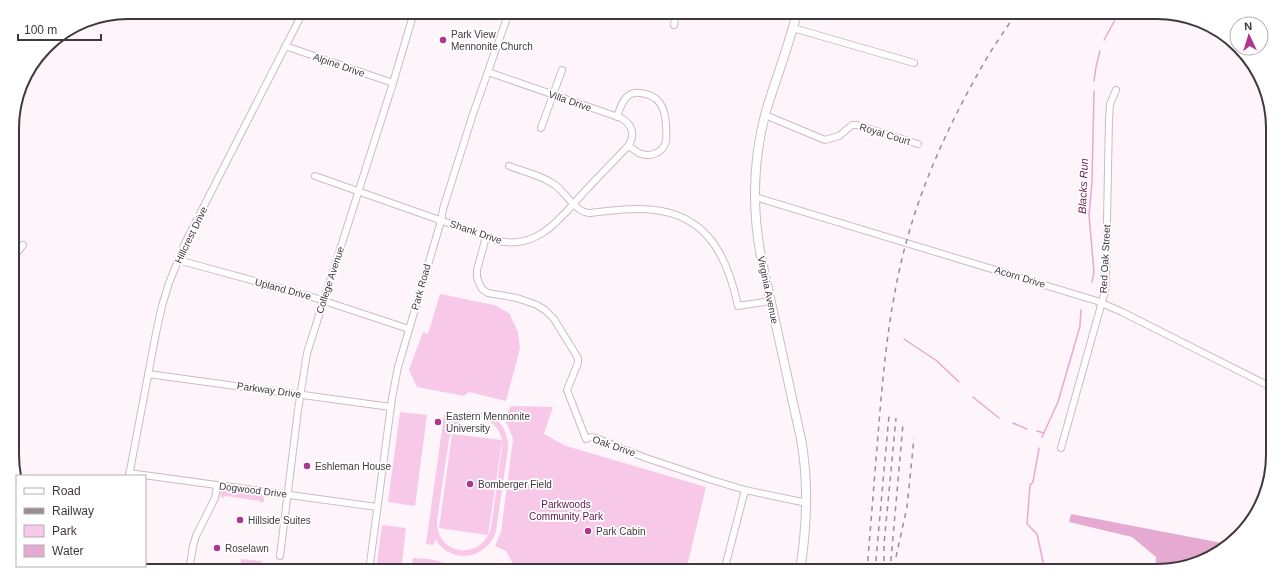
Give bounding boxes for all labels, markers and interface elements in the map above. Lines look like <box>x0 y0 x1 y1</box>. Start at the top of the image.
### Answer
scale bar <box>18 16 101 42</box>
north arrow <box>1229 16 1269 56</box>
text: N <box>1244 20 1253 32</box>
text: 100 m <box>24 23 57 37</box>
place label: Park View Mennonite Church <box>451 29 533 52</box>
marker: Park View Mennonite Church <box>438 35 448 45</box>
street label: Alpine Drive <box>312 51 367 79</box>
street label: Villa Drive <box>547 88 593 114</box>
street label: Royal Court <box>858 121 912 147</box>
water label: Blacks Run <box>1076 158 1090 214</box>
street label: Hillcrest Drive <box>173 204 210 265</box>
street label: Shank Drive <box>448 218 504 246</box>
street label: Red Oak Street <box>1098 224 1112 294</box>
street label: College Avenue <box>314 245 346 315</box>
street label: Virginia Avenue <box>755 255 781 325</box>
street label: Park Road <box>409 263 433 311</box>
street label: Acorn Drive <box>993 264 1047 290</box>
street label: Upland Drive <box>254 276 313 302</box>
street label: Parkway Drive <box>236 380 302 400</box>
place label: Eastern Mennonite University <box>446 411 530 434</box>
marker: Eastern Mennonite University <box>433 417 443 427</box>
street label: Oak Drive <box>591 434 637 459</box>
marker: Eshleman House <box>302 461 312 471</box>
place label: Eshleman House <box>315 461 392 472</box>
legend <box>16 475 146 567</box>
marker: Bomberger Field <box>465 479 475 489</box>
place label: Bomberger Field <box>478 479 552 490</box>
street label: Dogwood Drive <box>218 480 288 500</box>
text: Road <box>52 484 81 498</box>
park label: Parkwoods Community Park <box>529 499 604 522</box>
text: Railway <box>52 504 94 518</box>
marker: Hillside Suites <box>235 515 245 525</box>
place label: Hillside Suites <box>248 515 311 526</box>
text: Park <box>52 524 78 538</box>
marker: Park Cabin <box>583 526 593 536</box>
place label: Park Cabin <box>596 526 645 537</box>
marker: Roselawn <box>212 543 222 553</box>
place label: Roselawn <box>225 543 269 554</box>
text: Water <box>52 544 84 558</box>

